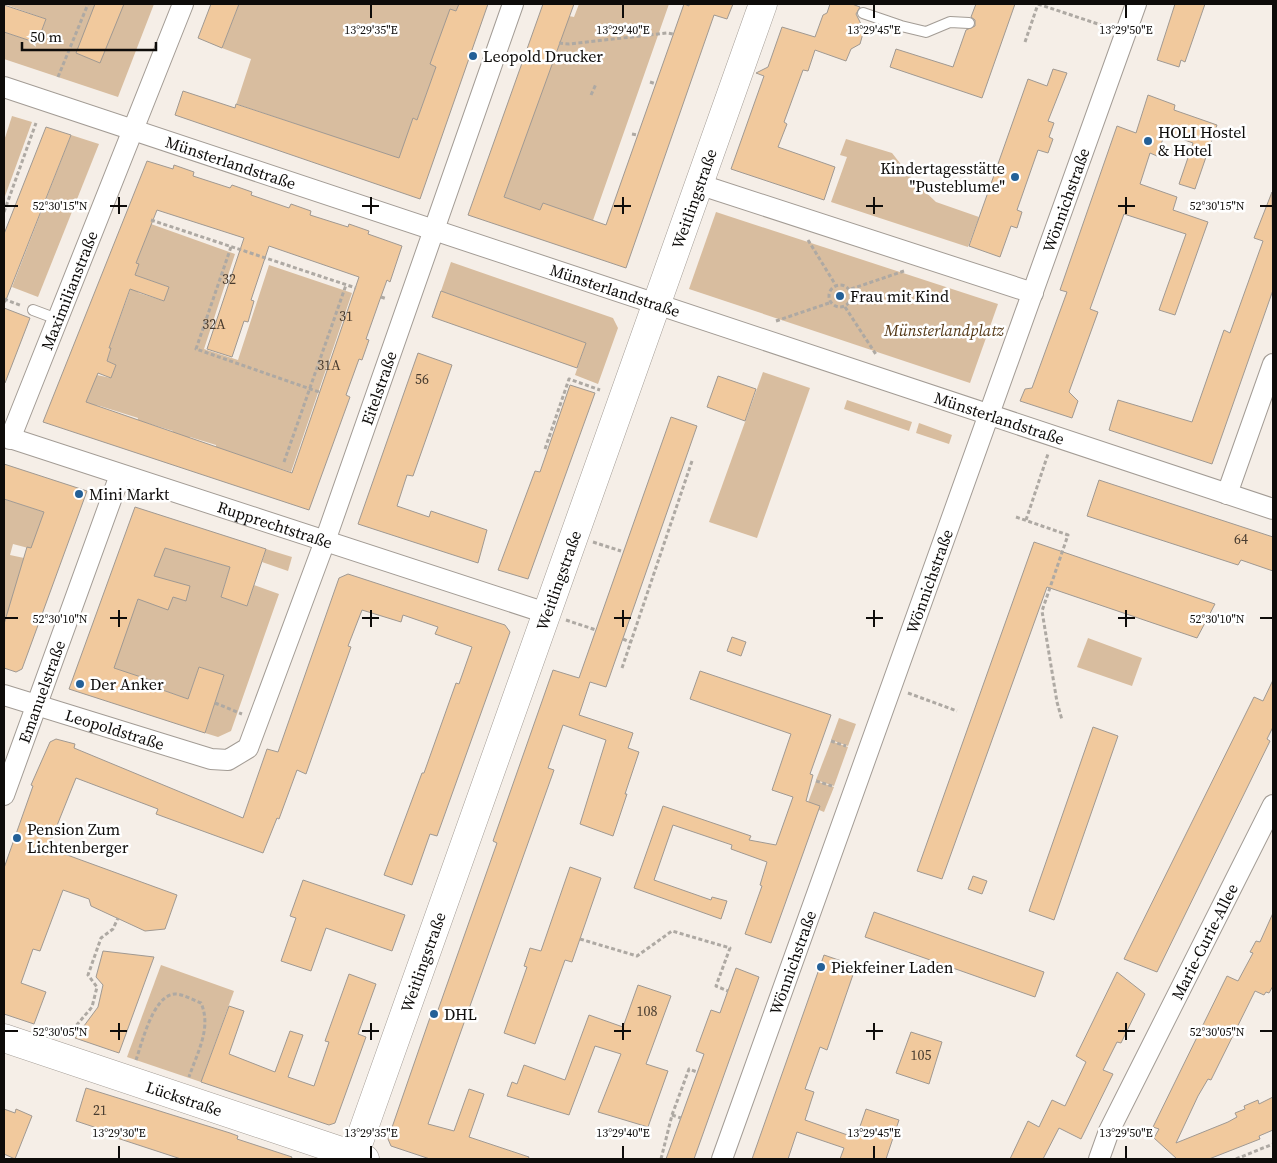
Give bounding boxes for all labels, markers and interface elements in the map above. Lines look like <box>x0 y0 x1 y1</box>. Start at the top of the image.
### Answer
scale bar <box>22 20 156 52</box>
text: 13°29'35"E <box>344 22 398 38</box>
text: 13°29'40"E <box>596 22 650 38</box>
text: 13°29'45"E <box>847 22 901 38</box>
text: 13°29'50"E <box>1099 22 1153 38</box>
text: 50 m <box>30 26 62 47</box>
place label: Leopold Drucker <box>483 45 603 67</box>
marker: Leopold Drucker <box>467 50 479 62</box>
place label: HOLI Hostel & Hotel <box>1158 121 1246 161</box>
street label: Münsterlandstraße <box>163 131 299 194</box>
marker: HOLI Hostel & Hotel <box>1142 135 1154 147</box>
street label: Wönnichstraße <box>1037 145 1095 255</box>
street label: Weitlingstraße <box>666 146 722 251</box>
place label: Kindertagesstätte "Pusteblume" <box>880 157 1005 197</box>
marker: Kindertagesstätte "Pusteblume" <box>1009 171 1021 183</box>
text: 52°30'15"N <box>32 198 88 214</box>
text: 52°30'15"N <box>1189 198 1245 214</box>
street label: Maximilianstraße <box>36 227 103 353</box>
street label: Münsterlandstraße <box>547 258 683 322</box>
house number: 32 <box>222 269 236 289</box>
place label: Frau mit Kind <box>850 285 949 307</box>
marker: Frau mit Kind <box>834 290 846 302</box>
house number: 31 <box>339 306 353 326</box>
house number: 32A <box>202 314 226 334</box>
park label: Münsterlandplatz <box>883 319 1004 341</box>
street label: Eitelstraße <box>355 348 402 428</box>
house number: 31A <box>317 355 341 375</box>
house number: 56 <box>415 369 429 389</box>
street label: Münsterlandstraße <box>931 386 1067 450</box>
place label: Mini Markt <box>89 483 170 505</box>
marker: Mini Markt <box>73 488 85 500</box>
street label: Rupprechtstraße <box>215 495 335 554</box>
street label: Wönnichstraße <box>900 526 958 636</box>
street label: Weitlingstraße <box>531 527 586 633</box>
house number: 64 <box>1234 529 1248 549</box>
text: 52°30'10"N <box>32 611 88 627</box>
text: 52°30'10"N <box>1189 611 1245 627</box>
street label: Emanuelstraße <box>13 637 70 746</box>
place label: Der Anker <box>90 673 164 695</box>
marker: Der Anker <box>74 678 86 690</box>
street label: Leopoldstraße <box>63 704 167 755</box>
place label: Pension Zum Lichtenberger <box>27 818 129 858</box>
marker: Pension Zum Lichtenberger <box>11 832 23 844</box>
street label: Marie-Curie-Allee <box>1166 880 1243 1003</box>
street label: Wönnichstraße <box>764 907 821 1017</box>
street label: Weitlingstraße <box>395 909 451 1015</box>
place label: Piekfeiner Laden <box>831 956 954 978</box>
marker: Piekfeiner Laden <box>815 961 827 973</box>
house number: 108 <box>637 1001 658 1021</box>
place label: DHL <box>444 1003 477 1025</box>
marker: DHL <box>428 1008 440 1020</box>
text: 52°30'05"N <box>32 1024 88 1040</box>
text: 52°30'05"N <box>1189 1024 1245 1040</box>
house number: 105 <box>911 1045 932 1065</box>
street label: Lückstraße <box>143 1075 225 1121</box>
house number: 21 <box>93 1100 107 1120</box>
text: 13°29'30"E <box>92 1125 146 1141</box>
text: 13°29'35"E <box>344 1125 398 1141</box>
text: 13°29'40"E <box>596 1125 650 1141</box>
text: 13°29'45"E <box>847 1125 901 1141</box>
text: 13°29'50"E <box>1099 1125 1153 1141</box>

